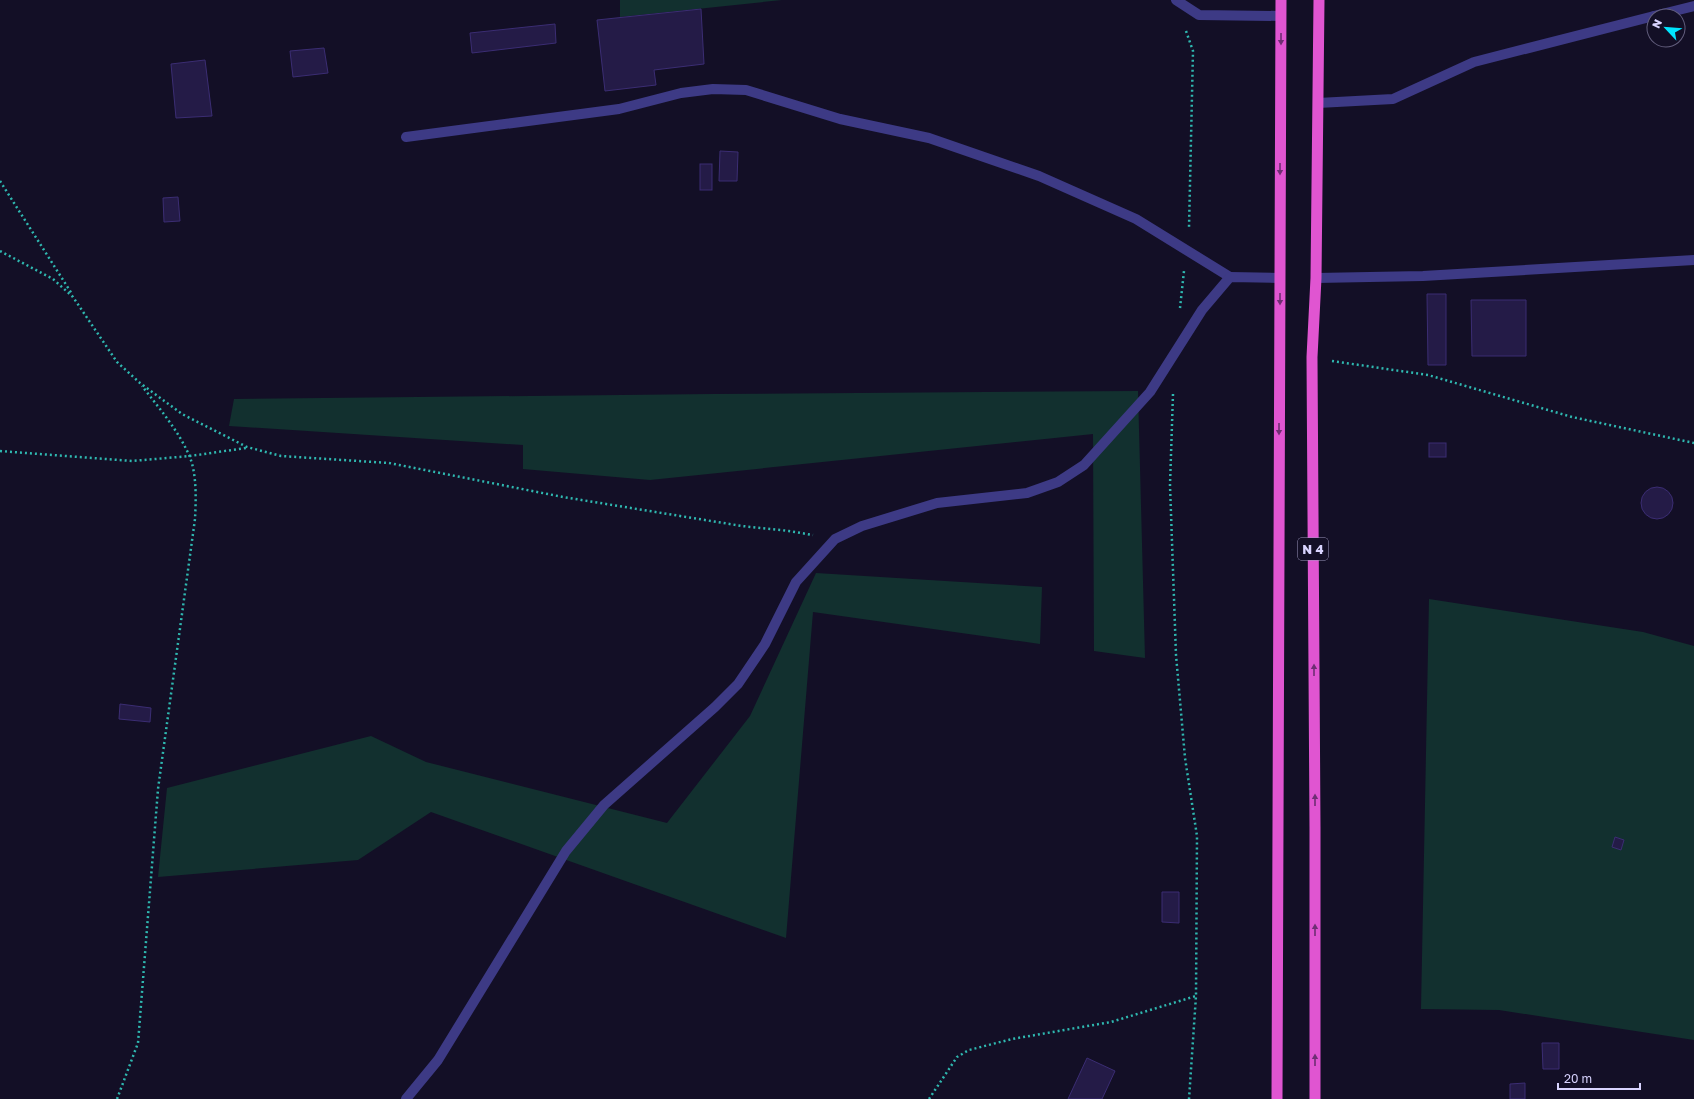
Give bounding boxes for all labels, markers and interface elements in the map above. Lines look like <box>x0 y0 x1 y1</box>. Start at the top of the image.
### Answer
north arrow <box>1646 8 1686 48</box>
text: N <box>1649 17 1664 30</box>
one-way arrow <box>1278 33 1284 46</box>
one-way arrow <box>1277 163 1283 176</box>
one-way arrow <box>1277 293 1283 306</box>
one-way arrow <box>1276 423 1282 436</box>
road number: N 4 <box>1298 538 1328 560</box>
one-way arrow <box>1311 663 1317 676</box>
one-way arrow <box>1312 793 1318 806</box>
one-way arrow <box>1312 923 1318 936</box>
one-way arrow <box>1312 1053 1318 1066</box>
scale bar <box>1558 1065 1640 1091</box>
text: 20 m <box>1564 1071 1592 1086</box>

